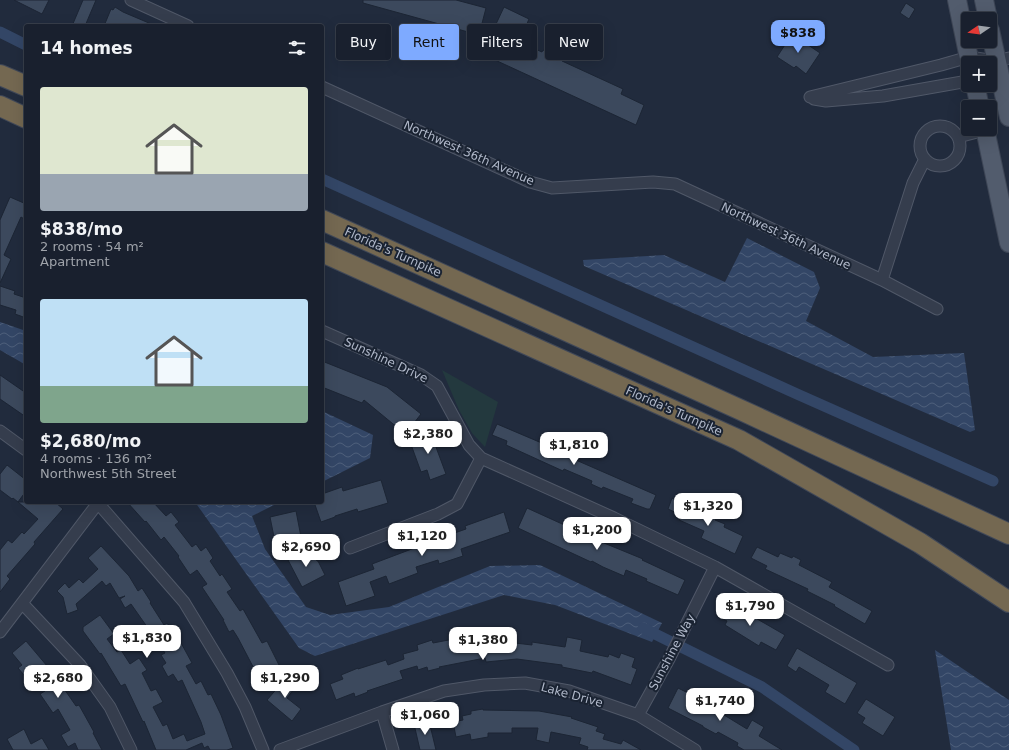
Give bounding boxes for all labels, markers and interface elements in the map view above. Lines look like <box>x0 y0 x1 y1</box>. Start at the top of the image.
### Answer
north arrow <box>961 12 997 48</box>
map controls <box>961 12 997 136</box>
pin: $838 <box>774 20 822 54</box>
chip: Buy <box>336 24 391 60</box>
chip: Rent <box>399 24 459 60</box>
chip: Filters <box>467 24 537 60</box>
chip: New <box>545 24 603 60</box>
text: $838 <box>780 25 816 40</box>
icon: filters <box>286 37 308 59</box>
text: 14 homes <box>40 38 133 58</box>
button: + <box>961 56 997 92</box>
button: − <box>961 100 997 136</box>
icon: home <box>138 113 210 185</box>
street label: Northwest 36th Avenue <box>402 118 536 188</box>
street label: Northwest 36th Avenue <box>719 200 853 272</box>
text: $838/mo <box>40 219 123 239</box>
street label: Florida's Turnpike <box>342 224 444 280</box>
text: 2 rooms · 54 m² <box>40 239 144 254</box>
text: Apartment <box>40 254 110 269</box>
icon: home <box>138 325 210 397</box>
street label: Sunshine Drive <box>342 334 430 386</box>
street label: Florida's Turnpike <box>623 383 725 439</box>
pin: $2,380 <box>395 421 461 455</box>
text: $2,380 <box>403 426 453 441</box>
text: $2,680/mo <box>40 431 141 451</box>
pin: $1,810 <box>541 432 607 466</box>
text: $1,810 <box>549 437 599 452</box>
text: 4 rooms · 136 m² <box>40 451 152 466</box>
text: Northwest 5th Street <box>40 466 176 481</box>
pin: $1,320 <box>675 493 741 527</box>
text: $1,320 <box>683 498 733 513</box>
pin: $1,200 <box>564 517 630 551</box>
text: $1,200 <box>572 522 622 537</box>
pin: $1,120 <box>389 523 455 557</box>
text: $1,120 <box>397 528 447 543</box>
pin: $2,690 <box>273 534 339 568</box>
text: $2,690 <box>281 539 331 554</box>
pin: $1,790 <box>717 593 783 627</box>
text: $1,790 <box>725 598 775 613</box>
street label: Sunshine Way <box>646 611 698 693</box>
pin: $1,830 <box>114 625 180 659</box>
pin: $1,380 <box>450 627 516 661</box>
text: $1,830 <box>122 630 172 645</box>
text: $1,380 <box>458 632 508 647</box>
pin: $2,680 <box>25 665 91 699</box>
pin: $1,290 <box>252 665 318 699</box>
text: $2,680 <box>33 670 83 685</box>
text: $1,290 <box>260 670 310 685</box>
street label: Lake Drive <box>539 680 605 710</box>
pin: $1,740 <box>687 688 753 722</box>
text: $1,740 <box>695 693 745 708</box>
pin: $1,060 <box>392 702 458 736</box>
text: $1,060 <box>400 707 450 722</box>

